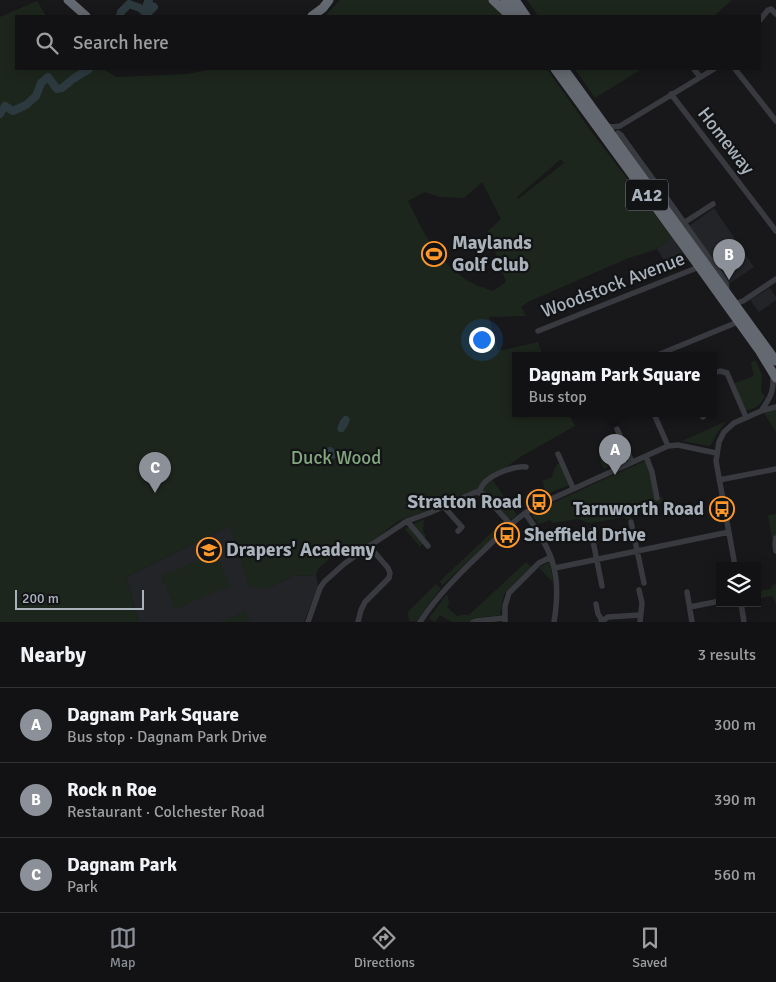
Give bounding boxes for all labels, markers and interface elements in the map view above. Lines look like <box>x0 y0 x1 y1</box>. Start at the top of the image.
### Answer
search box <box>15 15 761 70</box>
icon: search <box>33 29 61 57</box>
text: Search here <box>73 31 169 55</box>
street label: Homeway <box>692 103 760 180</box>
road number: A12 <box>626 180 668 210</box>
place label: Maylands Golf Club <box>452 231 532 277</box>
pin: B <box>713 239 745 280</box>
sports icon: Maylands Golf Club <box>421 241 447 267</box>
street label: Woodstock Avenue <box>538 247 688 323</box>
your location <box>469 327 495 353</box>
popup <box>512 352 717 417</box>
text: Dagnam Park Square <box>529 363 700 387</box>
text: Bus stop <box>529 387 587 407</box>
pin: A <box>599 434 631 475</box>
park label: Duck Wood <box>291 446 381 470</box>
pin: C <box>139 452 171 493</box>
bus stop icon: Stratton Road <box>526 489 552 515</box>
place label: Stratton Road <box>408 490 522 514</box>
bus stop icon: Tarnworth Road <box>709 496 735 522</box>
place label: Tarnworth Road <box>573 497 704 521</box>
bus stop icon: Sheffield Drive <box>494 522 520 548</box>
place label: Sheffield Drive <box>524 523 646 547</box>
school or university icon: Drapers' Academy <box>196 537 222 563</box>
place label: Drapers' Academy <box>226 538 375 562</box>
map controls <box>716 562 761 607</box>
button: layers <box>716 562 761 607</box>
scale bar <box>15 587 144 610</box>
text: 200 m <box>22 590 59 607</box>
text: Nearby <box>20 642 86 668</box>
text: 3 results <box>697 645 756 665</box>
text: Dagnam Park Square <box>67 703 239 727</box>
text: A <box>31 715 41 735</box>
text: 300 m <box>714 715 756 735</box>
text: Bus stop · Dagnam Park Drive <box>67 727 267 747</box>
text: Rock n Roe <box>67 778 157 802</box>
text: B <box>31 790 41 810</box>
text: 390 m <box>714 790 756 810</box>
text: Restaurant · Colchester Road <box>67 802 265 822</box>
text: Dagnam Park <box>67 853 177 877</box>
text: C <box>31 865 41 885</box>
text: 560 m <box>714 865 756 885</box>
text: Park <box>67 877 98 897</box>
tab: Map <box>109 924 137 971</box>
tab: Directions <box>354 924 415 971</box>
tab: Saved <box>632 924 667 971</box>

